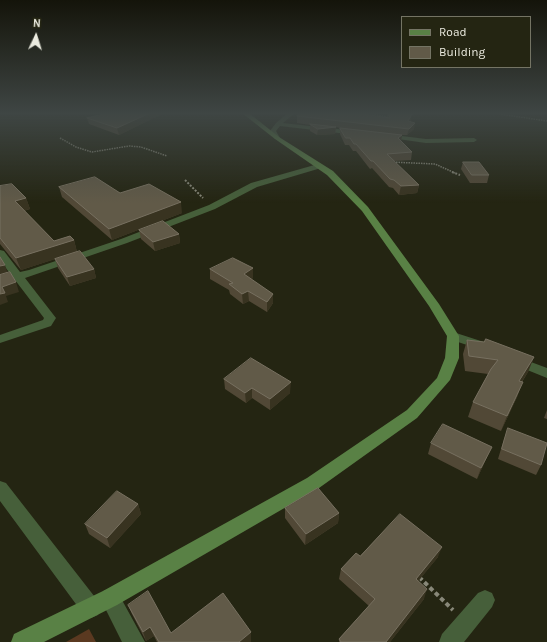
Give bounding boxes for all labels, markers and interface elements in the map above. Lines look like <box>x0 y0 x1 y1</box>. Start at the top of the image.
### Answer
north arrow <box>16 16 56 56</box>
legend <box>401 16 531 68</box>
text: N <box>32 17 41 30</box>
text: Road <box>439 25 467 39</box>
text: Building <box>439 45 485 59</box>

